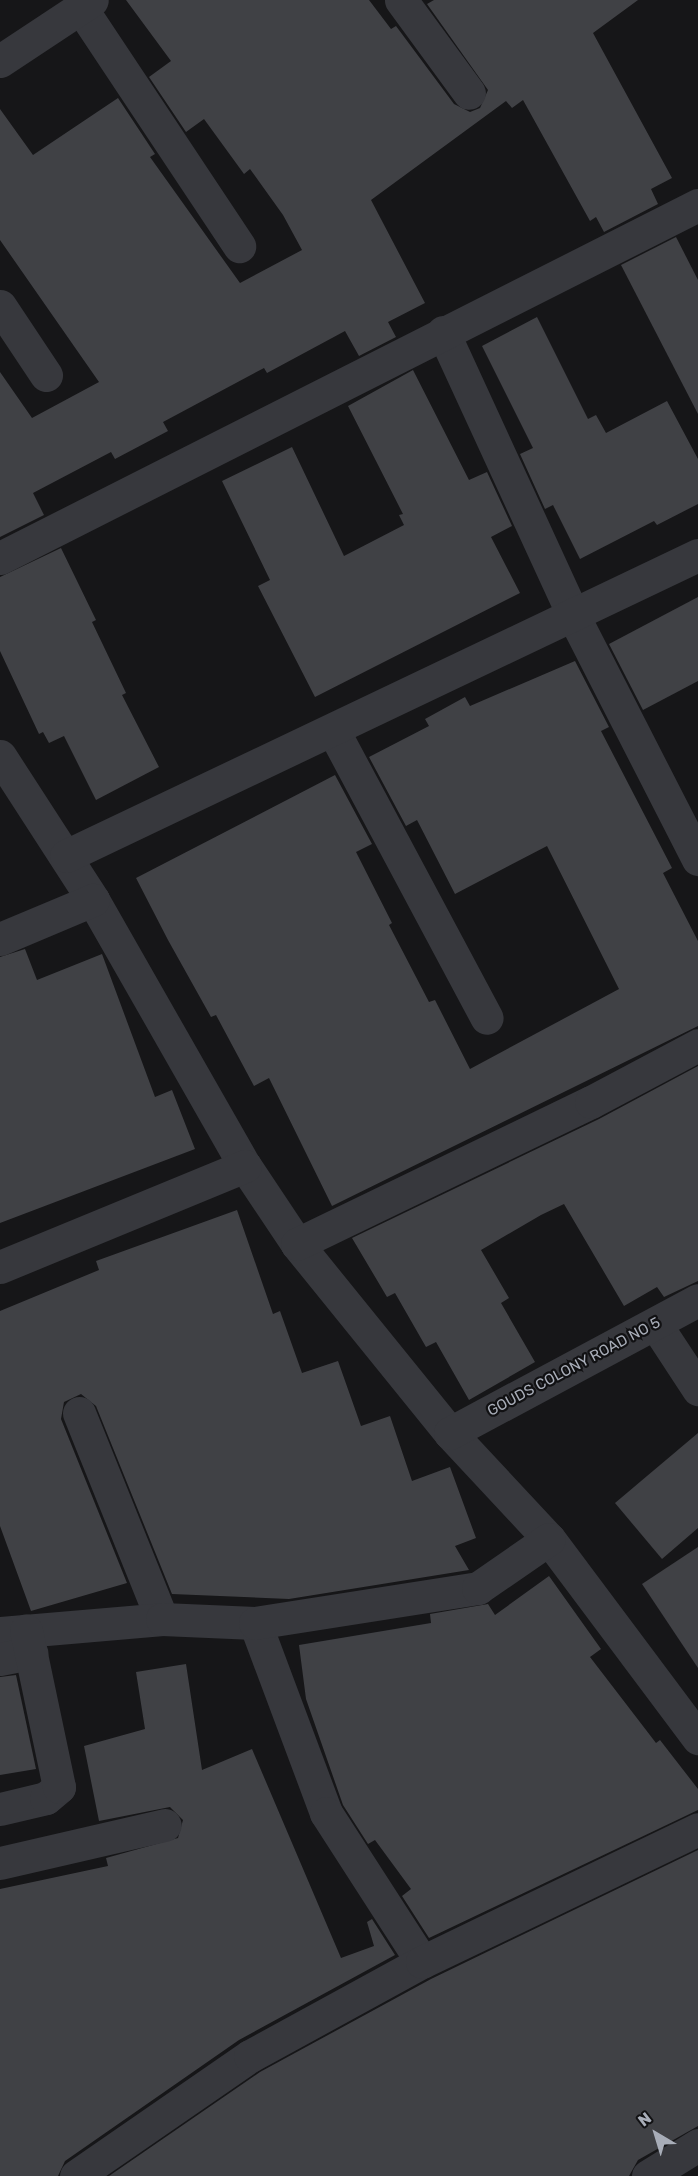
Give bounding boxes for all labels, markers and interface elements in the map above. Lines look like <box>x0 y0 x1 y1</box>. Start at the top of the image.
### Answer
street label: GOUDS COLONY ROAD NO 5 <box>484 1314 664 1420</box>
north arrow <box>626 2104 686 2164</box>
text: N <box>634 2108 655 2130</box>

